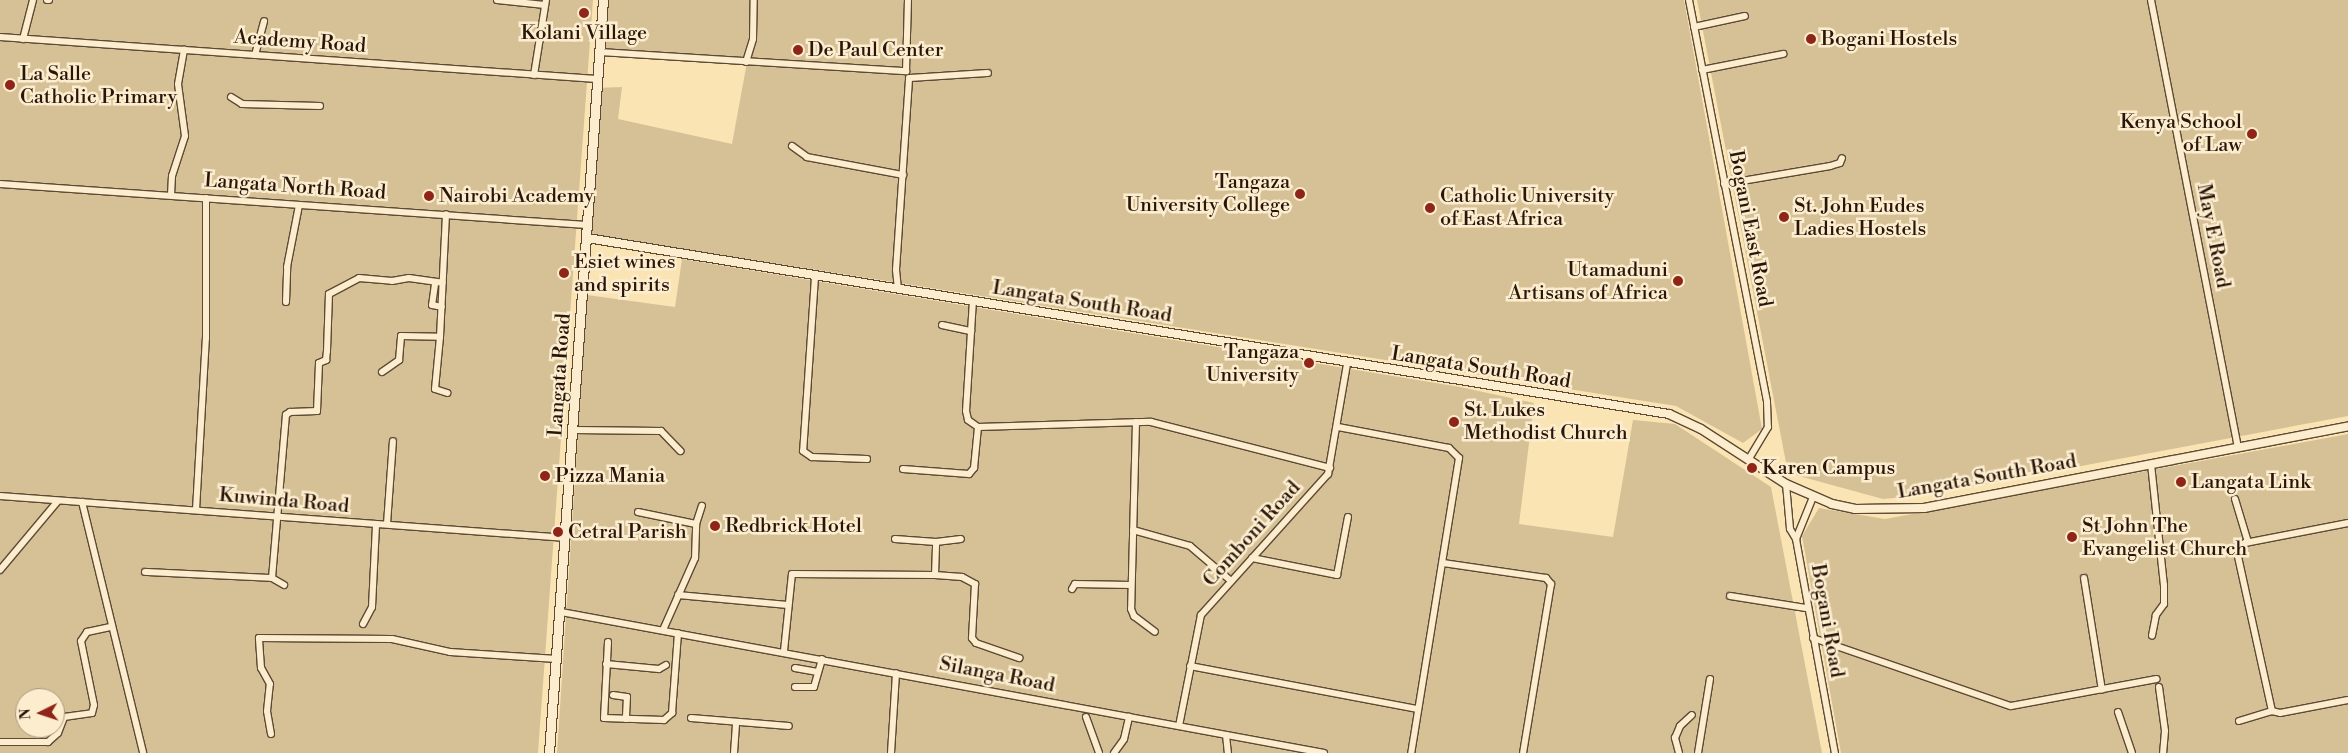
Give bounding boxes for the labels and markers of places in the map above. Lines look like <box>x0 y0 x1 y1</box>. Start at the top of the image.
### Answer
marker: Kolani Village <box>578 7 590 19</box>
place label: Kolani Village <box>521 21 647 45</box>
place label: Bogani Hostels <box>1821 27 1957 51</box>
marker: Bogani Hostels <box>1805 33 1817 45</box>
place label: De Paul Center <box>808 38 943 62</box>
marker: De Paul Center <box>792 44 804 56</box>
place label: La Salle Catholic Primary <box>20 62 177 109</box>
marker: La Salle Catholic Primary <box>4 79 16 91</box>
place label: Kenya School of Law <box>2120 110 2242 157</box>
marker: Kenya School of Law <box>2246 128 2258 140</box>
place label: Tangaza University College <box>1126 170 1290 217</box>
place label: Nairobi Academy <box>439 184 594 208</box>
place label: Catholic University of East Africa <box>1440 185 1614 232</box>
marker: Tangaza University College <box>1294 188 1306 200</box>
marker: Nairobi Academy <box>423 190 435 202</box>
place label: St. John Eudes Ladies Hostels <box>1794 194 1926 241</box>
marker: Catholic University of East Africa <box>1424 202 1436 214</box>
marker: St. John Eudes Ladies Hostels <box>1778 211 1790 223</box>
place label: Esiet wines and spirits <box>574 250 676 297</box>
place label: Utamaduni Artisans of Africa <box>1509 258 1668 305</box>
marker: Esiet wines and spirits <box>558 267 570 279</box>
marker: Utamaduni Artisans of Africa <box>1672 275 1684 287</box>
place label: Tangaza University <box>1206 340 1299 387</box>
marker: Tangaza University <box>1303 357 1315 369</box>
place label: St. Lukes Methodist Church <box>1464 399 1628 446</box>
marker: St. Lukes Methodist Church <box>1448 416 1460 428</box>
place label: Karen Campus <box>1762 456 1895 480</box>
marker: Karen Campus <box>1746 462 1758 474</box>
place label: Pizza Mania <box>555 464 665 488</box>
marker: Pizza Mania <box>539 470 551 482</box>
place label: Langata Link <box>2191 470 2311 494</box>
marker: Langata Link <box>2175 476 2187 488</box>
place label: Redbrick Hotel <box>725 514 862 538</box>
place label: St John The Evangelist Church <box>2082 514 2247 561</box>
place label: Cetral Parish <box>568 520 687 544</box>
marker: Redbrick Hotel <box>709 520 721 532</box>
marker: Cetral Parish <box>552 526 564 538</box>
marker: St John The Evangelist Church <box>2066 531 2078 543</box>

